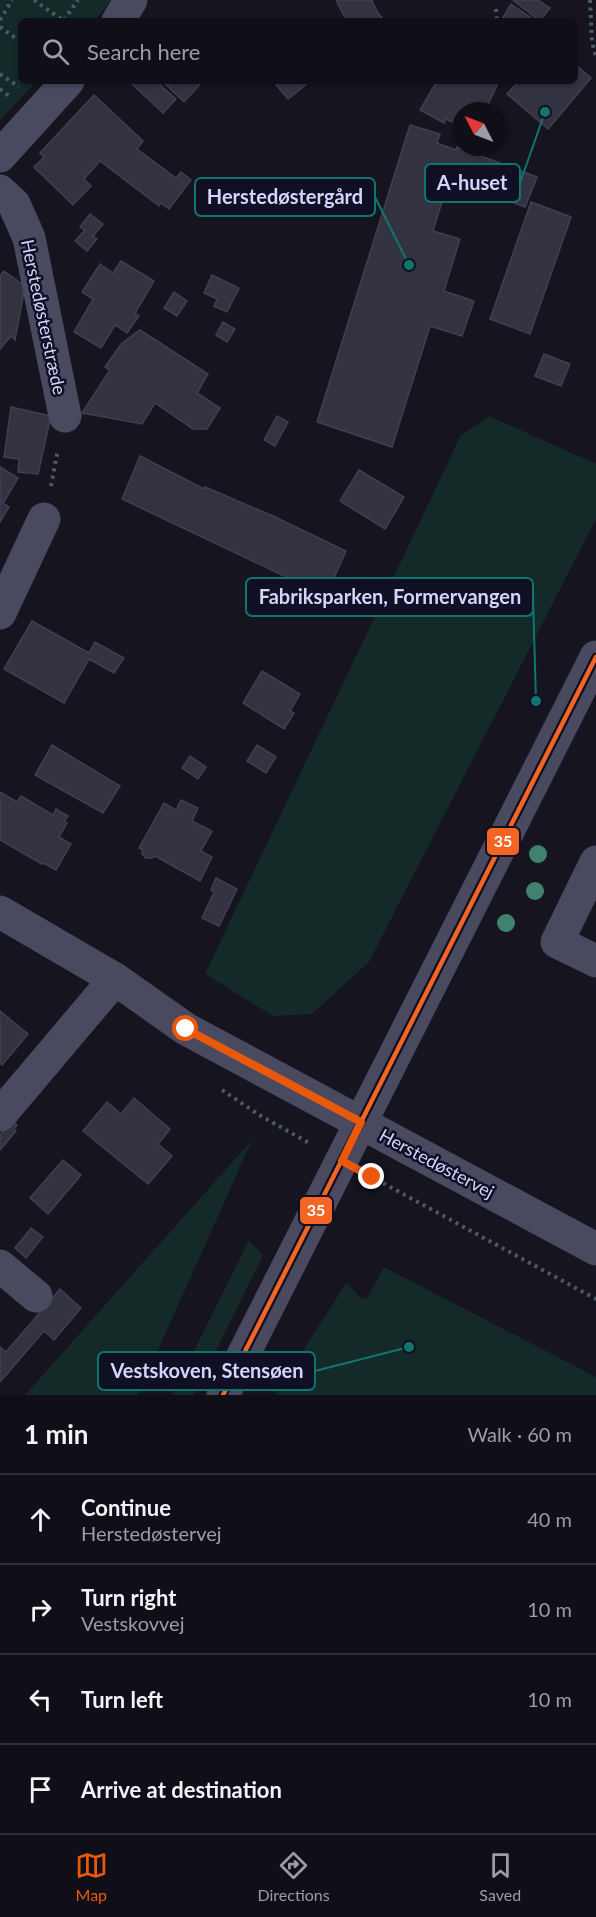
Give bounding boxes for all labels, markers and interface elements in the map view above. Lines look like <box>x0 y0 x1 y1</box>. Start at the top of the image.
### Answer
search box <box>18 18 578 84</box>
icon: search <box>39 35 72 68</box>
text: Search here <box>87 38 200 65</box>
north arrow <box>452 102 506 156</box>
callout: A-huset <box>425 164 520 202</box>
text: A-huset <box>436 170 508 194</box>
callout: Herstedøstergård <box>195 178 375 216</box>
text: Herstedøstergård <box>207 184 363 208</box>
street label: Herstedøsterstræde <box>17 237 71 397</box>
callout: Fabriksparken, Formervangen <box>246 578 533 616</box>
text: Fabriksparken, Formervangen <box>259 584 521 608</box>
line badge: 35 <box>486 827 520 856</box>
text: 35 <box>494 831 512 850</box>
route start <box>172 1015 198 1041</box>
street label: Herstedøstervej <box>376 1124 498 1202</box>
route end <box>358 1163 384 1189</box>
line badge: 35 <box>299 1196 333 1225</box>
text: 35 <box>307 1200 325 1219</box>
callout: Vestskoven, Stensøen <box>98 1352 315 1390</box>
text: Vestskoven, Stensøen <box>109 1358 304 1382</box>
text: 1 min <box>24 1418 88 1450</box>
text: Walk · 60 m <box>467 1422 572 1446</box>
text: Continue <box>81 1494 171 1521</box>
icon: ahead <box>24 1503 57 1536</box>
text: 40 m <box>527 1507 572 1531</box>
text: Herstedøstervej <box>81 1521 222 1545</box>
text: Turn right <box>81 1584 176 1611</box>
icon: right <box>24 1593 57 1626</box>
text: 10 m <box>527 1597 572 1621</box>
text: Vestskovvej <box>81 1611 184 1635</box>
icon: left <box>24 1683 57 1716</box>
text: Turn left <box>81 1686 163 1713</box>
text: 10 m <box>527 1687 572 1711</box>
icon: arrive <box>24 1773 57 1806</box>
text: Arrive at destination <box>81 1776 282 1803</box>
tab: Map <box>75 1849 108 1904</box>
tab: Directions <box>257 1849 330 1904</box>
tab: Saved <box>479 1849 521 1904</box>

